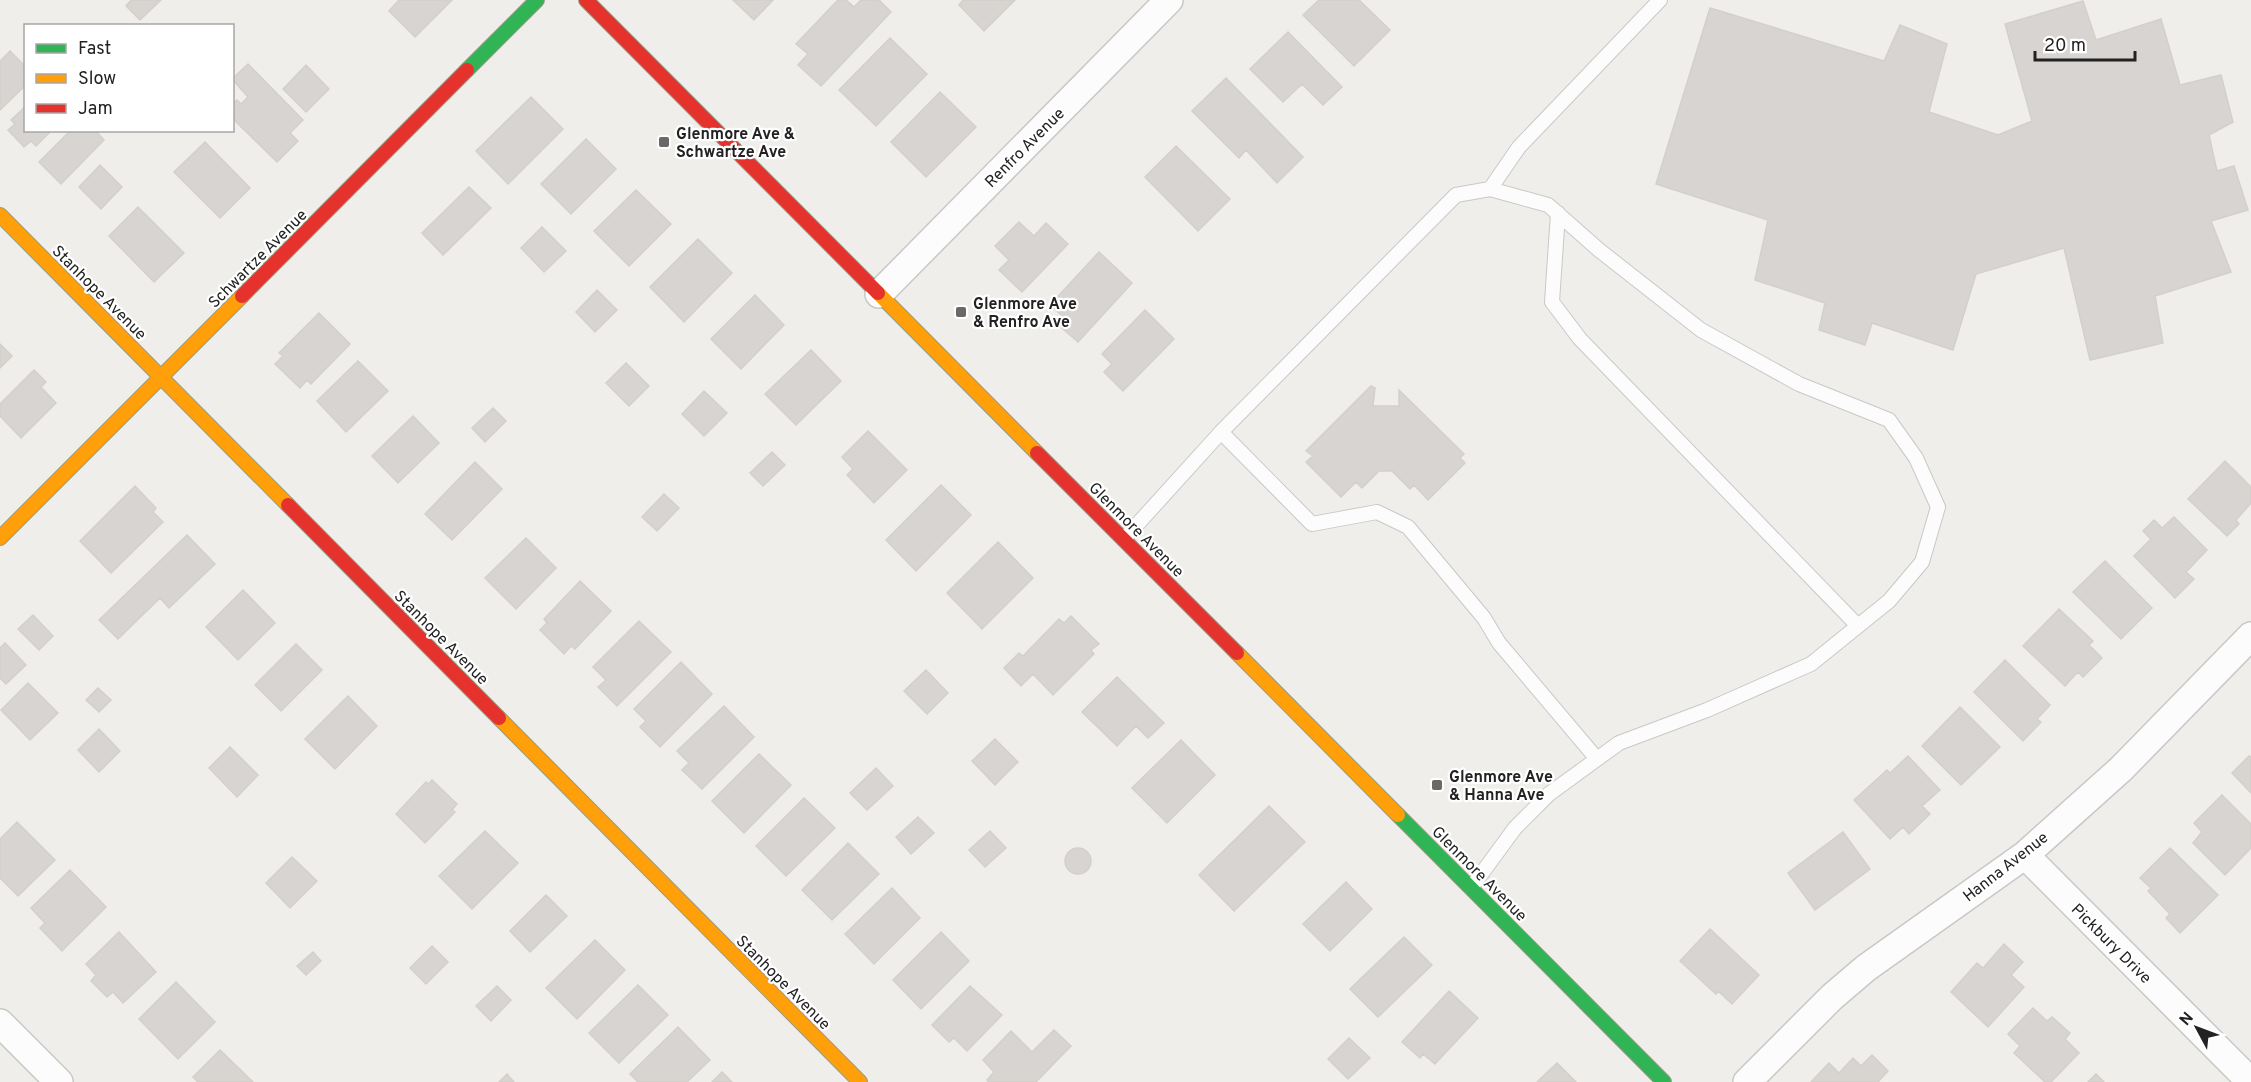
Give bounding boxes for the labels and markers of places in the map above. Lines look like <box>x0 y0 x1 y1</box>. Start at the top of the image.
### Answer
place label: Glenmore Ave & Schwartze Ave <box>676 125 795 163</box>
marker: Glenmore Ave & Schwartze Ave <box>657 135 671 149</box>
place label: Glenmore Ave & Renfro Ave <box>973 295 1077 333</box>
marker: Glenmore Ave & Renfro Ave <box>954 305 968 319</box>
place label: Glenmore Ave & Hanna Ave <box>1449 768 1553 806</box>
marker: Glenmore Ave & Hanna Ave <box>1430 778 1444 792</box>

